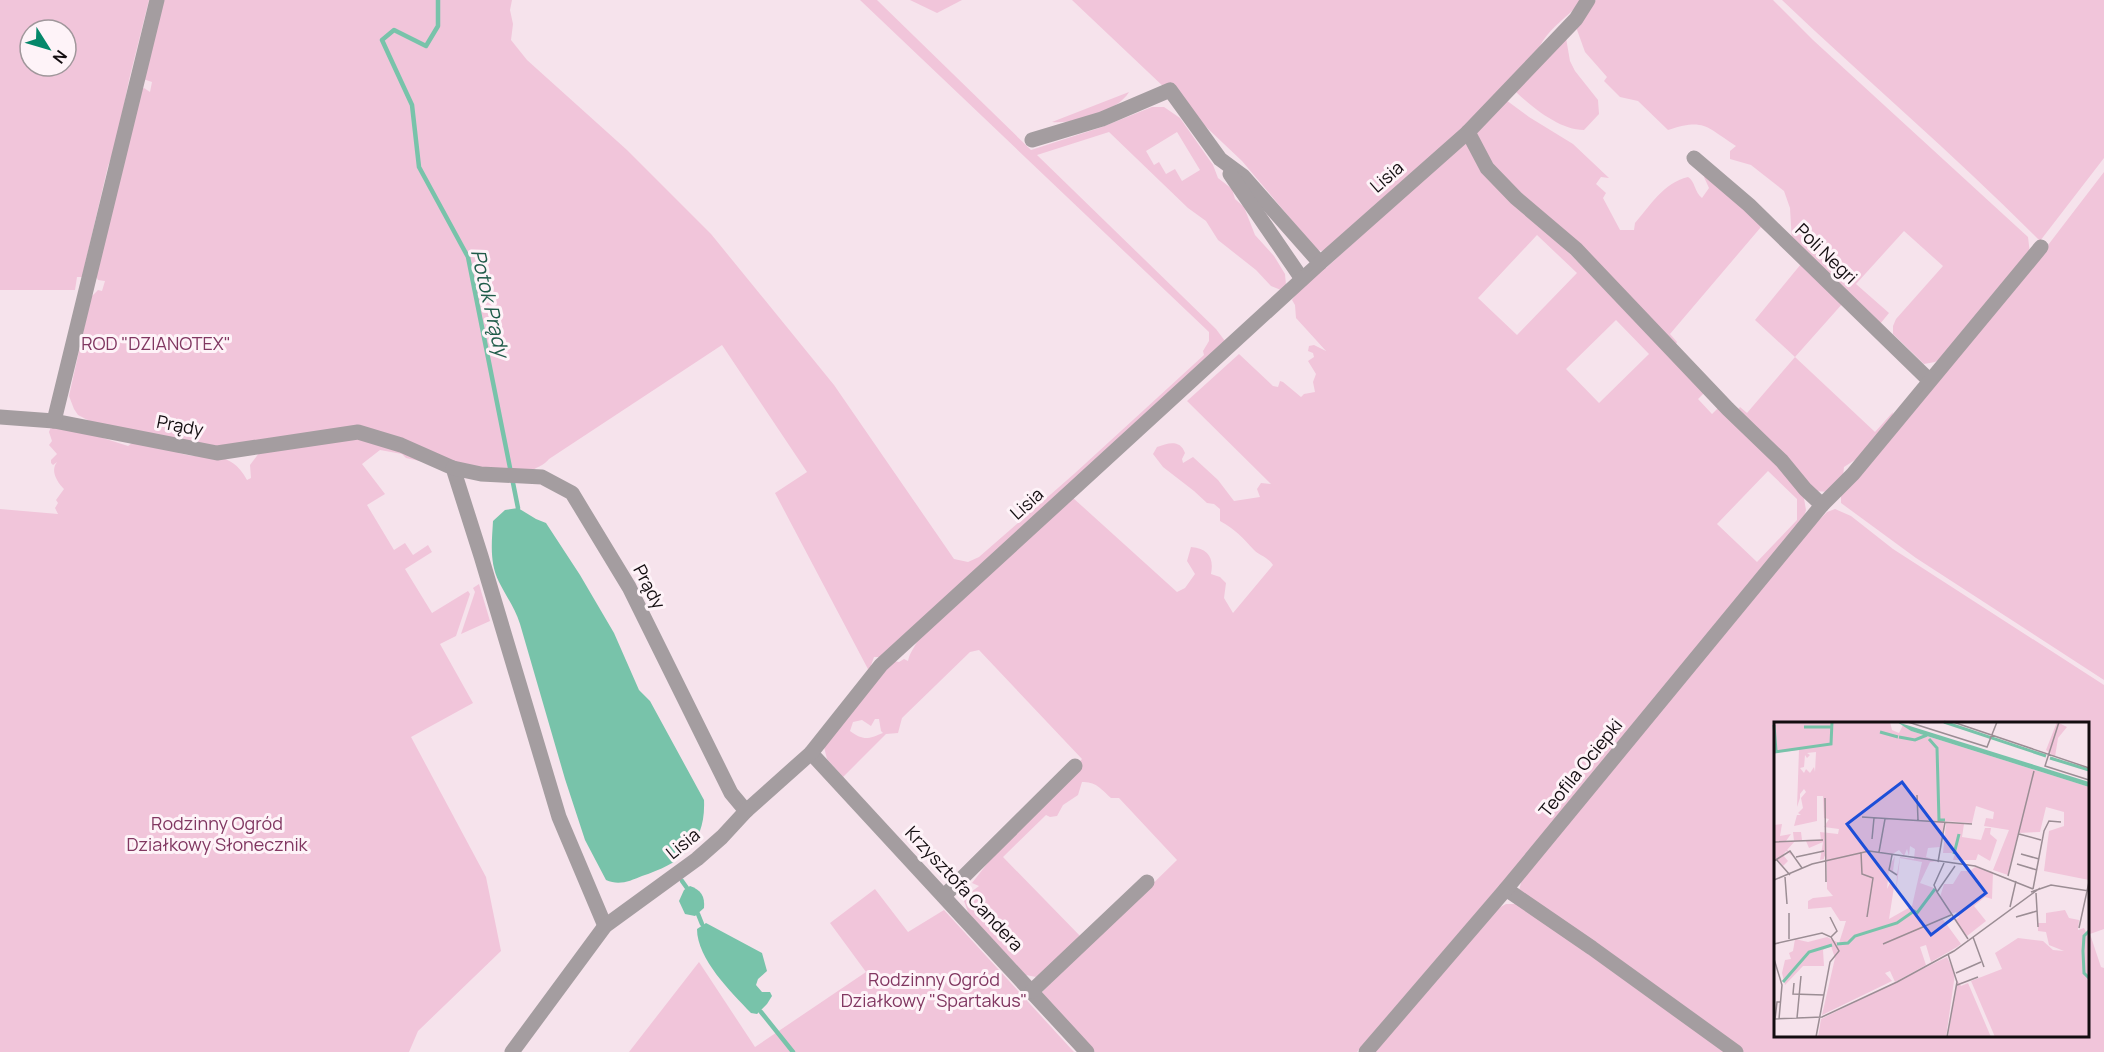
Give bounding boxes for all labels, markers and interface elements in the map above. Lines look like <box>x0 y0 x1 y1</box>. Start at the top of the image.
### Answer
north arrow <box>18 18 78 78</box>
text: N <box>48 46 72 68</box>
street label: Lisia <box>1364 155 1408 197</box>
street label: Poli Negri <box>1790 218 1863 289</box>
water label: Potok Prądy <box>465 246 517 362</box>
park label: ROD "DZIANOTEX" <box>81 331 231 355</box>
street label: Prądy <box>155 409 206 441</box>
street label: Lisia <box>1005 482 1048 525</box>
street label: Prądy <box>628 560 672 613</box>
street label: Teofila Ociepki <box>1533 713 1627 822</box>
inset map <box>1774 722 2089 1037</box>
park label: Rodzinny Ogród Działkowy Słonecznik <box>126 811 309 856</box>
street label: Krzysztofa Candera <box>900 821 1029 956</box>
street label: Lisia <box>660 822 704 864</box>
park label: Rodzinny Ogród Działkowy "Spartakus" <box>841 967 1027 1012</box>

